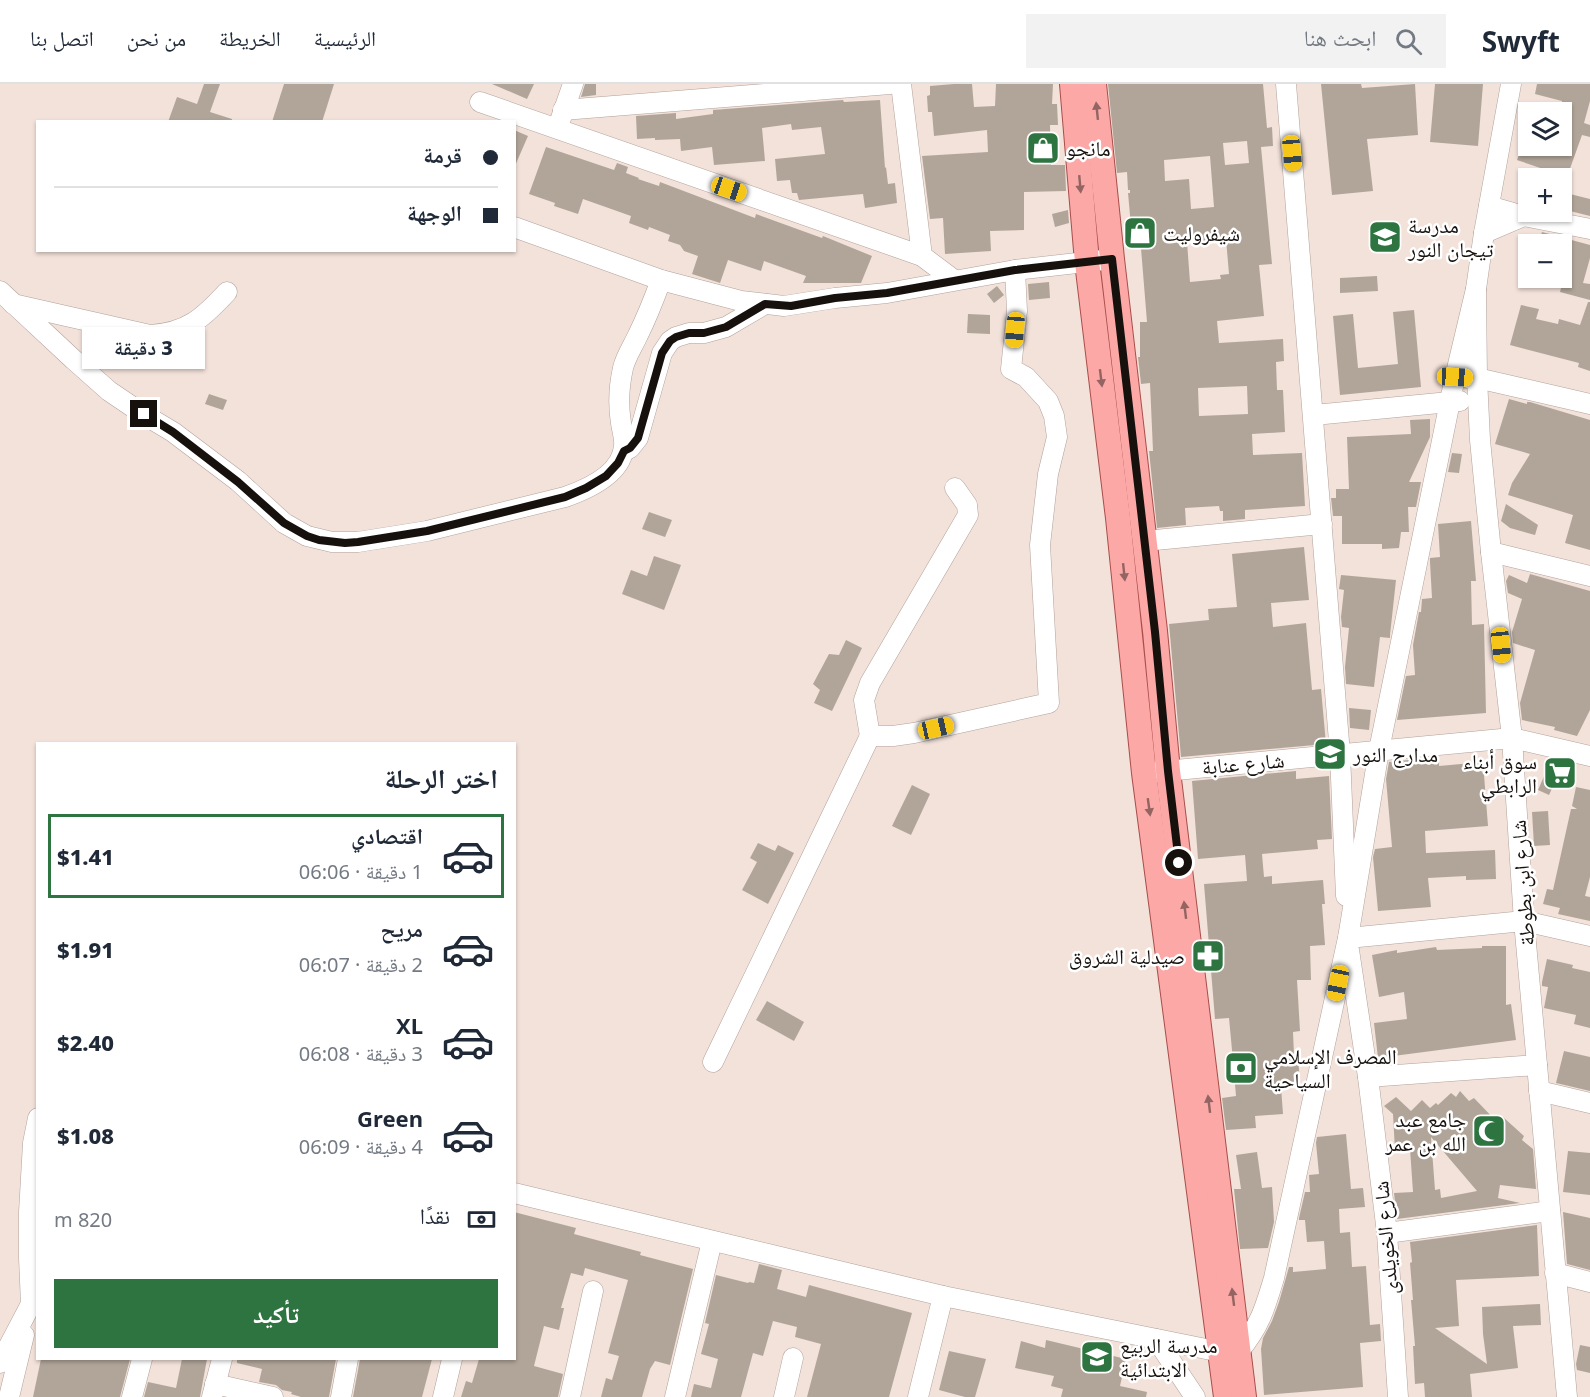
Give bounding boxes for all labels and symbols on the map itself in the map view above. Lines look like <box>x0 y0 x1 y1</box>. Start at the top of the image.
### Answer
one-way arrow <box>1092 101 1102 120</box>
shop icon: مانجو <box>1025 130 1061 166</box>
place label: مانجو <box>1066 134 1110 162</box>
car <box>1281 134 1303 172</box>
car <box>709 175 749 203</box>
one-way arrow <box>1076 175 1085 194</box>
place label: مدرسة تيجان النور <box>1407 211 1493 263</box>
shop icon: شيفروليت <box>1122 215 1158 251</box>
place label: شيفروليت <box>1163 219 1240 247</box>
school or university icon: مدرسة تيجان النور <box>1367 219 1403 255</box>
car <box>1004 311 1026 349</box>
callout: 3 دقيقة <box>82 327 206 369</box>
car <box>1437 367 1473 387</box>
one-way arrow <box>1096 369 1106 388</box>
route end <box>130 400 157 427</box>
one-way arrow <box>1119 562 1128 581</box>
car <box>1490 626 1512 664</box>
car <box>916 715 956 741</box>
school or university icon: مدارج النور <box>1312 736 1348 772</box>
place label: مدارج النور <box>1352 740 1438 768</box>
street label: شارع عنابة <box>1201 745 1285 781</box>
place label: سوق أبناء الرابطي <box>1463 747 1537 802</box>
supermarket icon: سوق أبناء الرابطي <box>1542 755 1578 791</box>
one-way arrow <box>1144 798 1154 817</box>
street label: شارع ابن بطوطة <box>1504 819 1540 947</box>
route start <box>1165 849 1192 876</box>
one-way arrow <box>1180 901 1190 920</box>
pharmacy icon: صيدلية الشروق <box>1190 938 1226 974</box>
place label: صيدلية الشروق <box>1069 942 1185 970</box>
car <box>1325 964 1351 1002</box>
place label: المصرف الإسلامي السياحية <box>1264 1042 1397 1094</box>
bank icon: المصرف الإسلامي السياحية <box>1223 1050 1259 1086</box>
one-way arrow <box>1204 1094 1214 1113</box>
place label: جامع عبد الله بن عمر <box>1384 1105 1466 1157</box>
mosque icon: جامع عبد الله بن عمر <box>1471 1113 1507 1149</box>
street label: شارع الخويلدى <box>1366 1180 1404 1296</box>
one-way arrow <box>1228 1288 1237 1307</box>
place label: مدرسة الربيع الابتدائية <box>1120 1331 1218 1383</box>
school or university icon: مدرسة الربيع الابتدائية <box>1079 1339 1115 1375</box>

